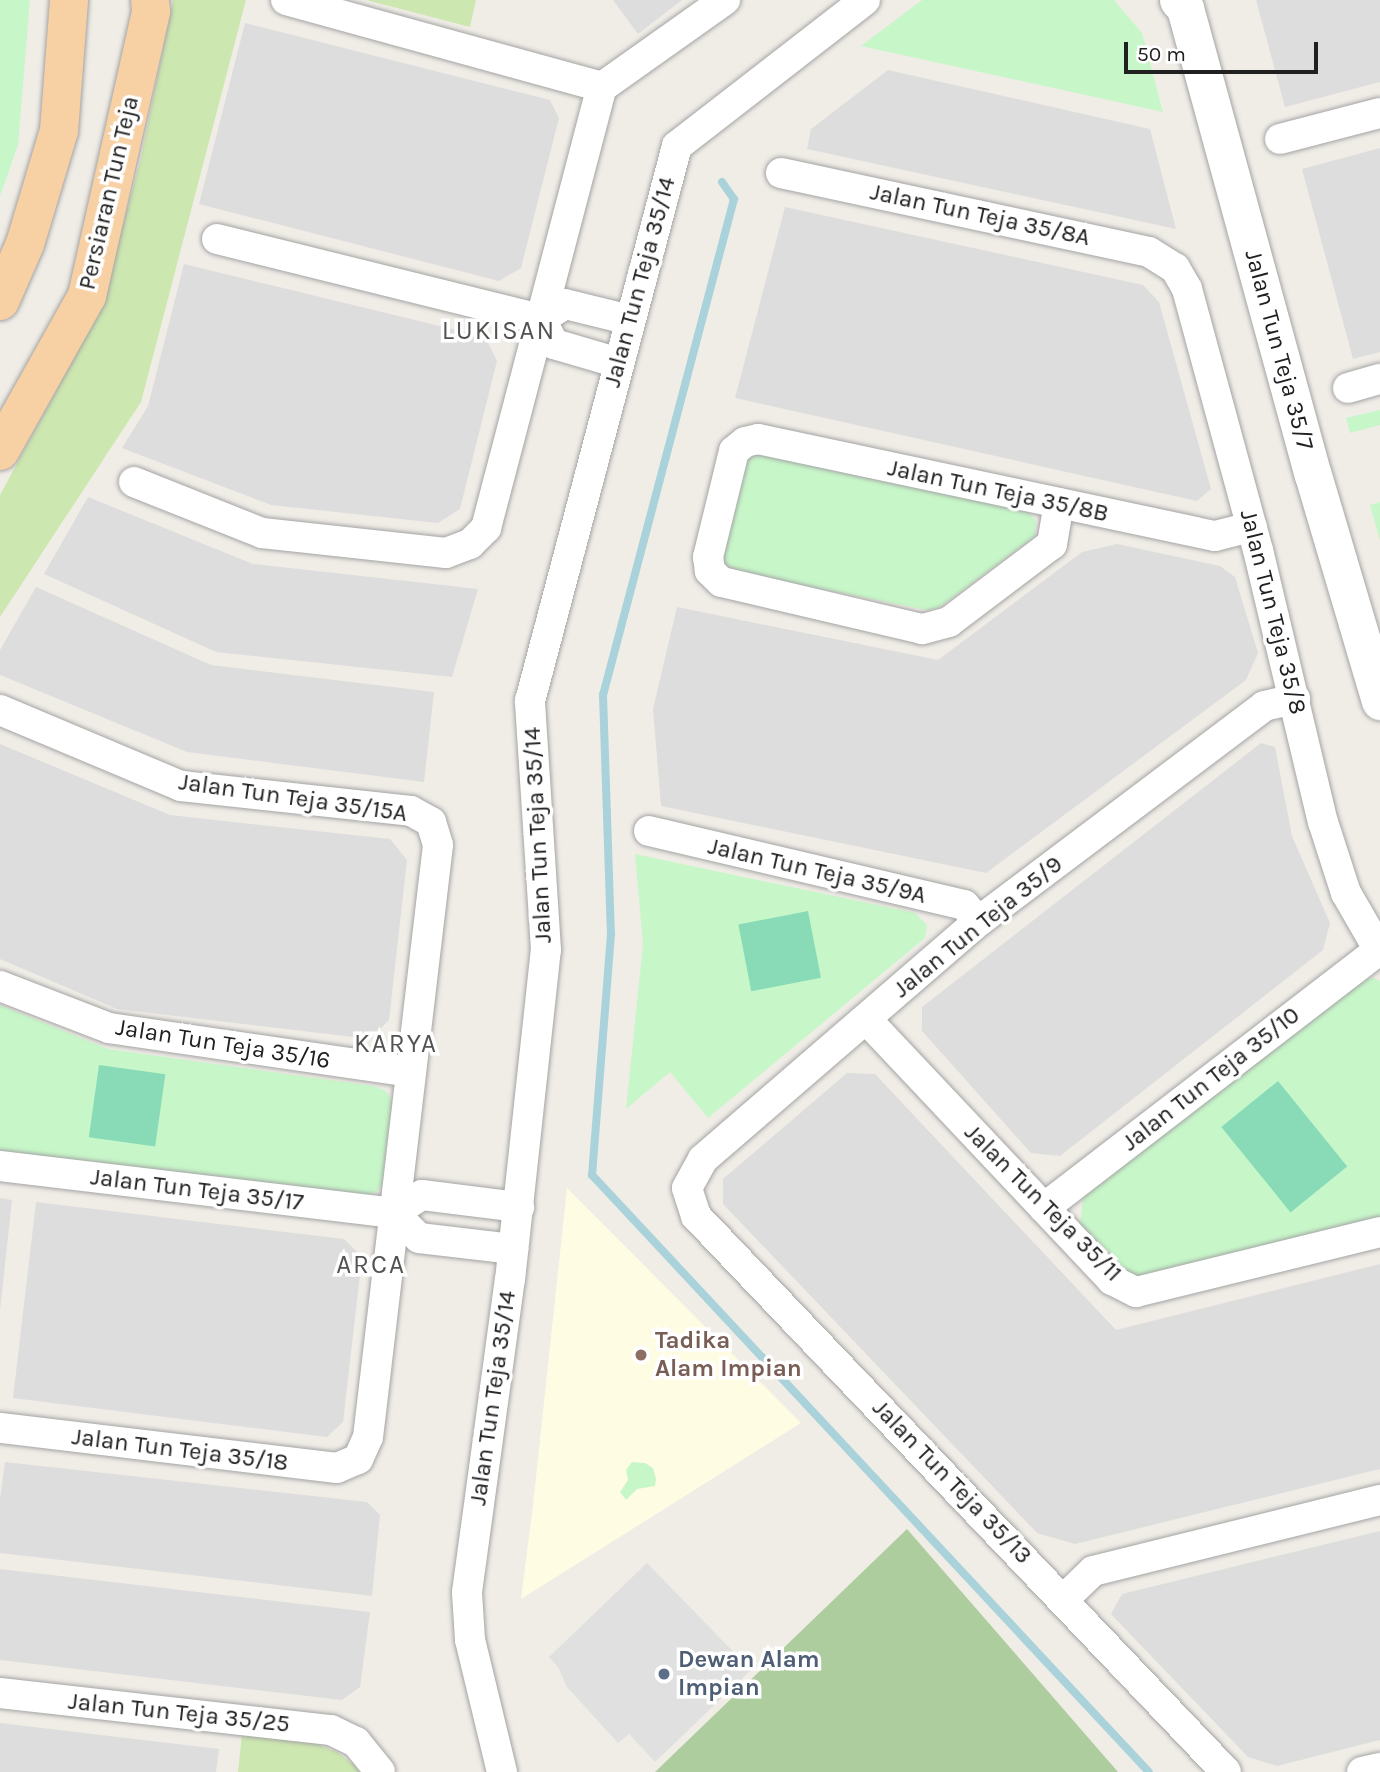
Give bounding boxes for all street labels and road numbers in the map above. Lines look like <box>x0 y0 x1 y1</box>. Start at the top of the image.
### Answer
street label: Persiaran Tun Teja <box>73 93 145 293</box>
street label: Jalan Tun Teja 35/14 <box>598 174 682 390</box>
street label: Jalan Tun Teja 35/8A <box>868 178 1092 252</box>
street label: Jalan Tun Teja 35/7 <box>1238 247 1320 453</box>
street label: Jalan Tun Teja 35/8B <box>885 454 1111 528</box>
street label: Jalan Tun Teja 35/8 <box>1234 507 1312 717</box>
street label: Jalan Tun Teja 35/14 <box>518 726 558 944</box>
street label: Jalan Tun Teja 35/15A <box>177 768 409 828</box>
street label: Jalan Tun Teja 35/9A <box>705 832 929 910</box>
street label: Jalan Tun Teja 35/9 <box>888 850 1068 1004</box>
street label: Jalan Tun Teja 35/10 <box>1117 1001 1305 1157</box>
street label: Jalan Tun Teja 35/16 <box>114 1013 332 1075</box>
street label: Jalan Tun Teja 35/11 <box>958 1118 1128 1288</box>
street label: Jalan Tun Teja 35/17 <box>89 1163 305 1217</box>
street label: Jalan Tun Teja 35/14 <box>464 1289 522 1507</box>
street label: Jalan Tun Teja 35/13 <box>866 1394 1038 1570</box>
street label: Jalan Tun Teja 35/18 <box>70 1422 290 1478</box>
street label: Jalan Tun Teja 35/25 <box>67 1687 291 1739</box>

